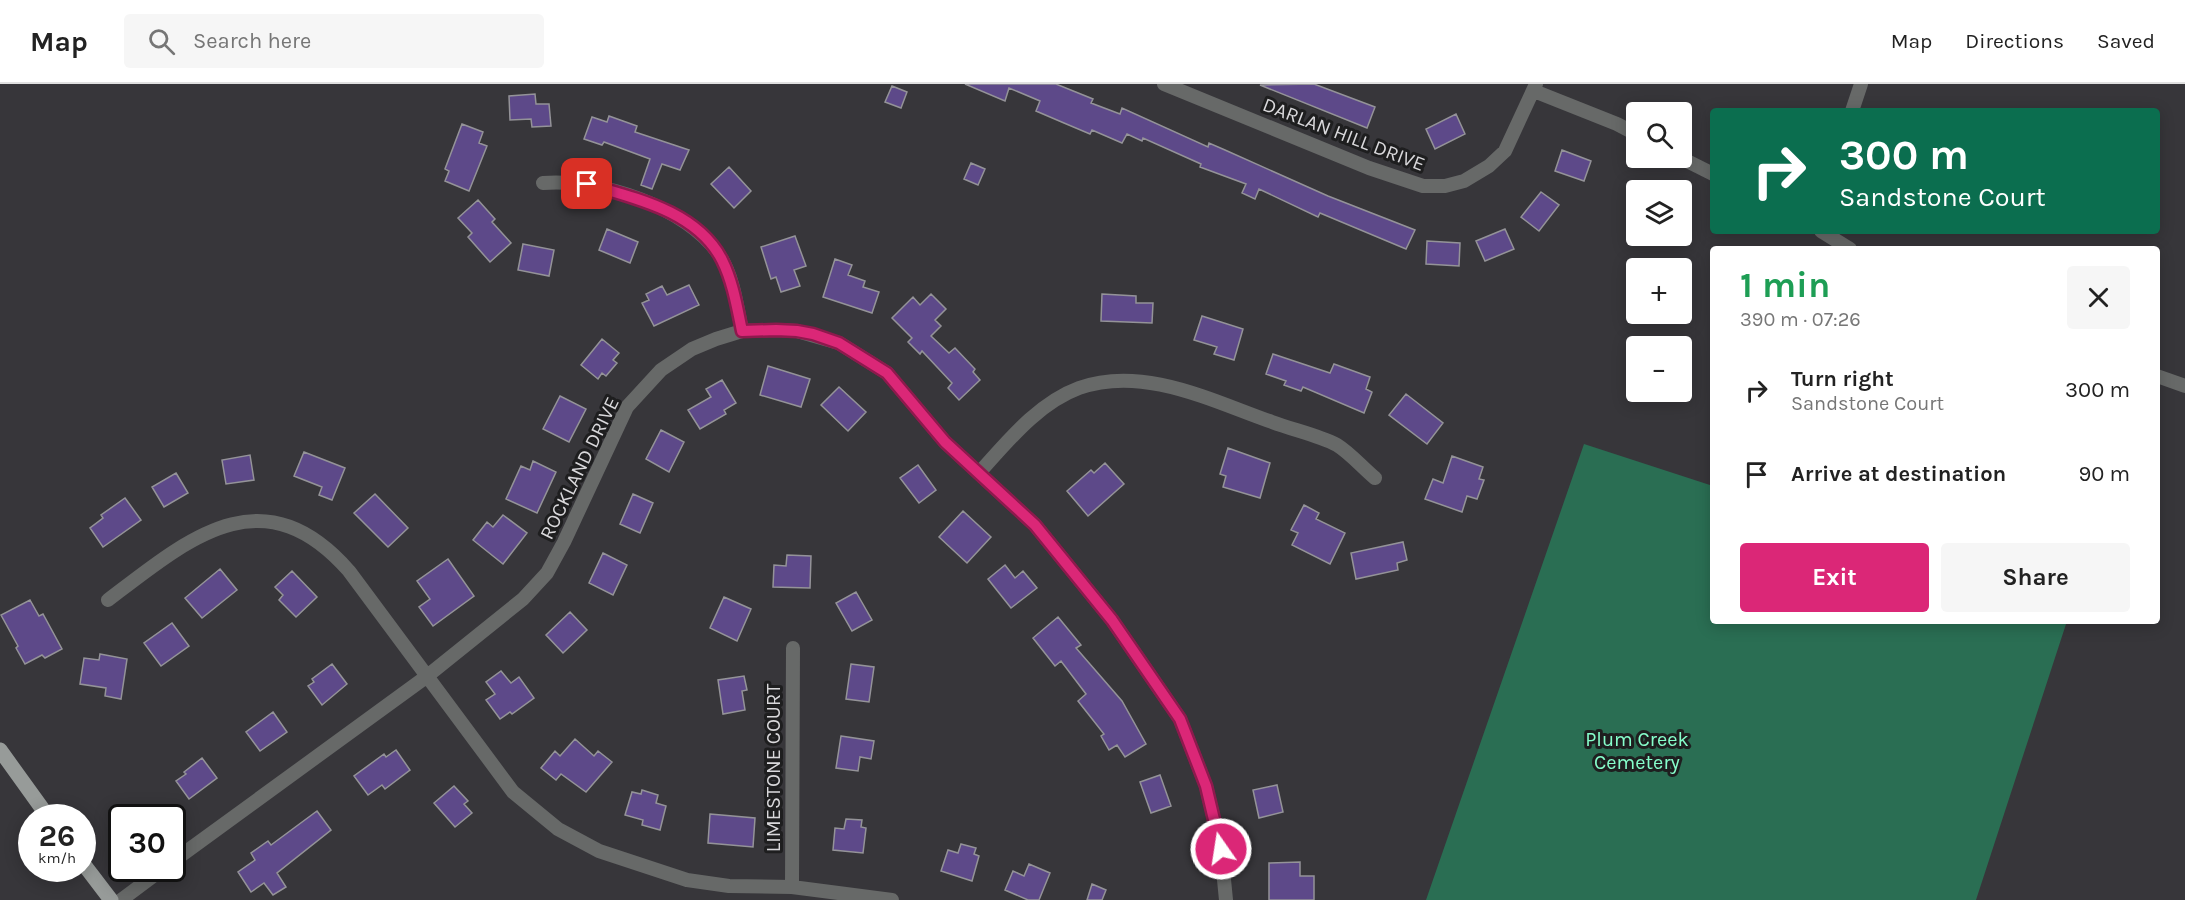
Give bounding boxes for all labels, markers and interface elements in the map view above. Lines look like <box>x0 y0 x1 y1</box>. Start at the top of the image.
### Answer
search box <box>124 14 544 68</box>
text: Map <box>30 25 88 58</box>
icon: search <box>145 25 178 58</box>
text: Search here <box>193 28 311 54</box>
text: Map <box>1891 29 1932 53</box>
text: Directions <box>1965 29 2064 53</box>
text: Saved <box>2097 29 2155 53</box>
street label: DARLAN HILL DRIVE <box>1259 93 1428 176</box>
map controls <box>1626 102 1692 402</box>
button: search <box>1626 102 1692 168</box>
text: 300 m <box>1839 130 1969 180</box>
icon: right <box>1740 132 1818 210</box>
pin <box>561 158 612 209</box>
icon: arrive <box>570 167 603 200</box>
button: layers <box>1626 180 1692 246</box>
text: Sandstone Court <box>1839 181 2046 213</box>
button: + <box>1626 258 1692 324</box>
text: 1 min <box>1740 264 1830 306</box>
button: close <box>2067 266 2130 329</box>
text: 390 m · 07:26 <box>1740 308 1861 331</box>
button: − <box>1626 336 1692 402</box>
text: Turn right <box>1791 366 1894 392</box>
icon: right <box>1740 374 1773 407</box>
text: 300 m <box>2065 377 2130 403</box>
text: Sandstone Court <box>1791 392 1944 415</box>
street label: ROCKLAND DRIVE <box>535 393 624 543</box>
icon: arrive <box>1740 458 1773 491</box>
text: Arrive at destination <box>1791 461 2006 487</box>
text: 90 m <box>2078 461 2130 487</box>
button: Exit <box>1740 543 1929 612</box>
button: Share <box>1941 543 2130 612</box>
street label: LIMESTONE COURT <box>762 684 785 852</box>
park label: Plum Creek Cemetery <box>1585 728 1689 774</box>
speed limit sign: 30 <box>108 804 186 882</box>
position arrow <box>1189 817 1253 881</box>
text: 26 <box>39 818 75 854</box>
text: km/h <box>38 849 76 867</box>

